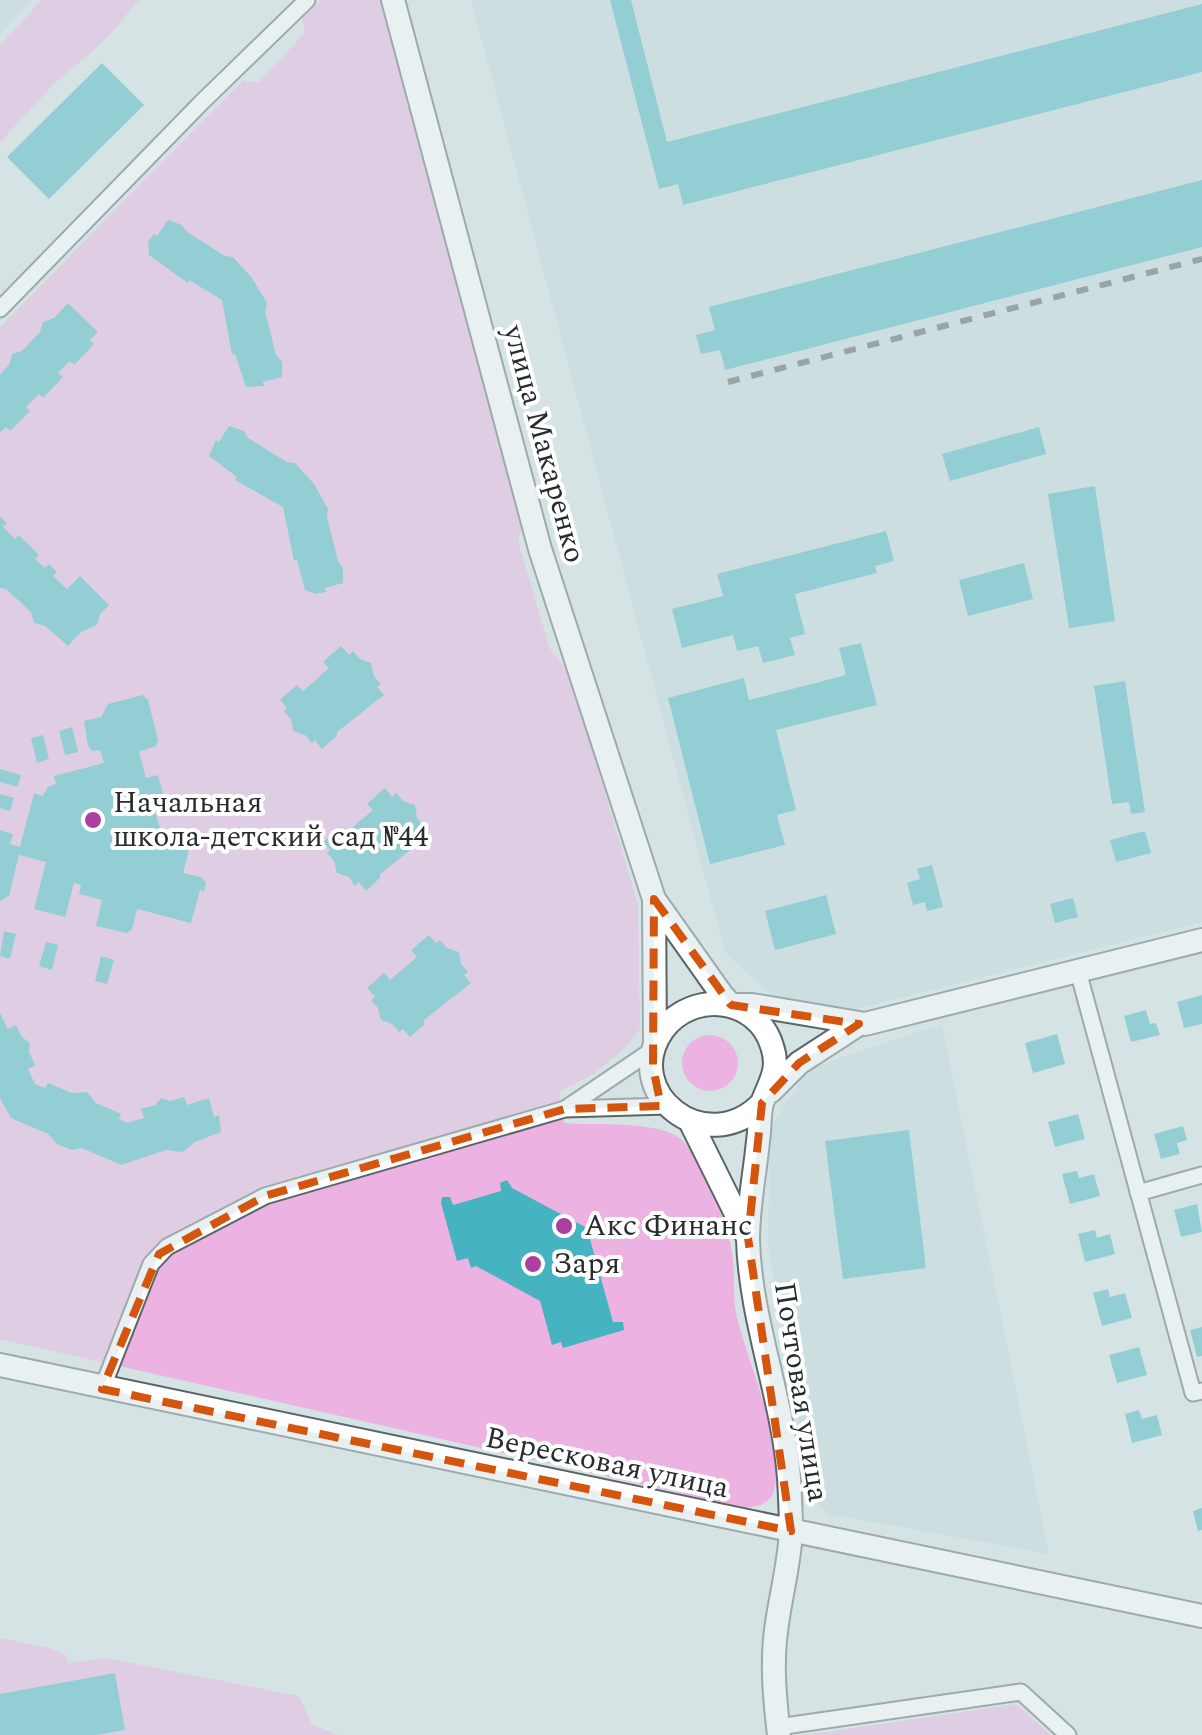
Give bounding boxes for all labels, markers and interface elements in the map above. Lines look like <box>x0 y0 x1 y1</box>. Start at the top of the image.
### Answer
street label: улица Макаренко <box>490 319 598 568</box>
place label: Начальная школа-детский сад №44 <box>113 780 428 860</box>
marker: Начальная школа-детский сад №44 <box>82 809 104 831</box>
place label: Акс Финанс <box>584 1203 752 1249</box>
marker: Акс Финанс <box>553 1215 575 1237</box>
place label: Заря <box>553 1241 620 1287</box>
marker: Заря <box>522 1253 544 1275</box>
street label: Почтовая улица <box>761 1279 841 1505</box>
street label: Вересковая улица <box>481 1415 733 1511</box>

